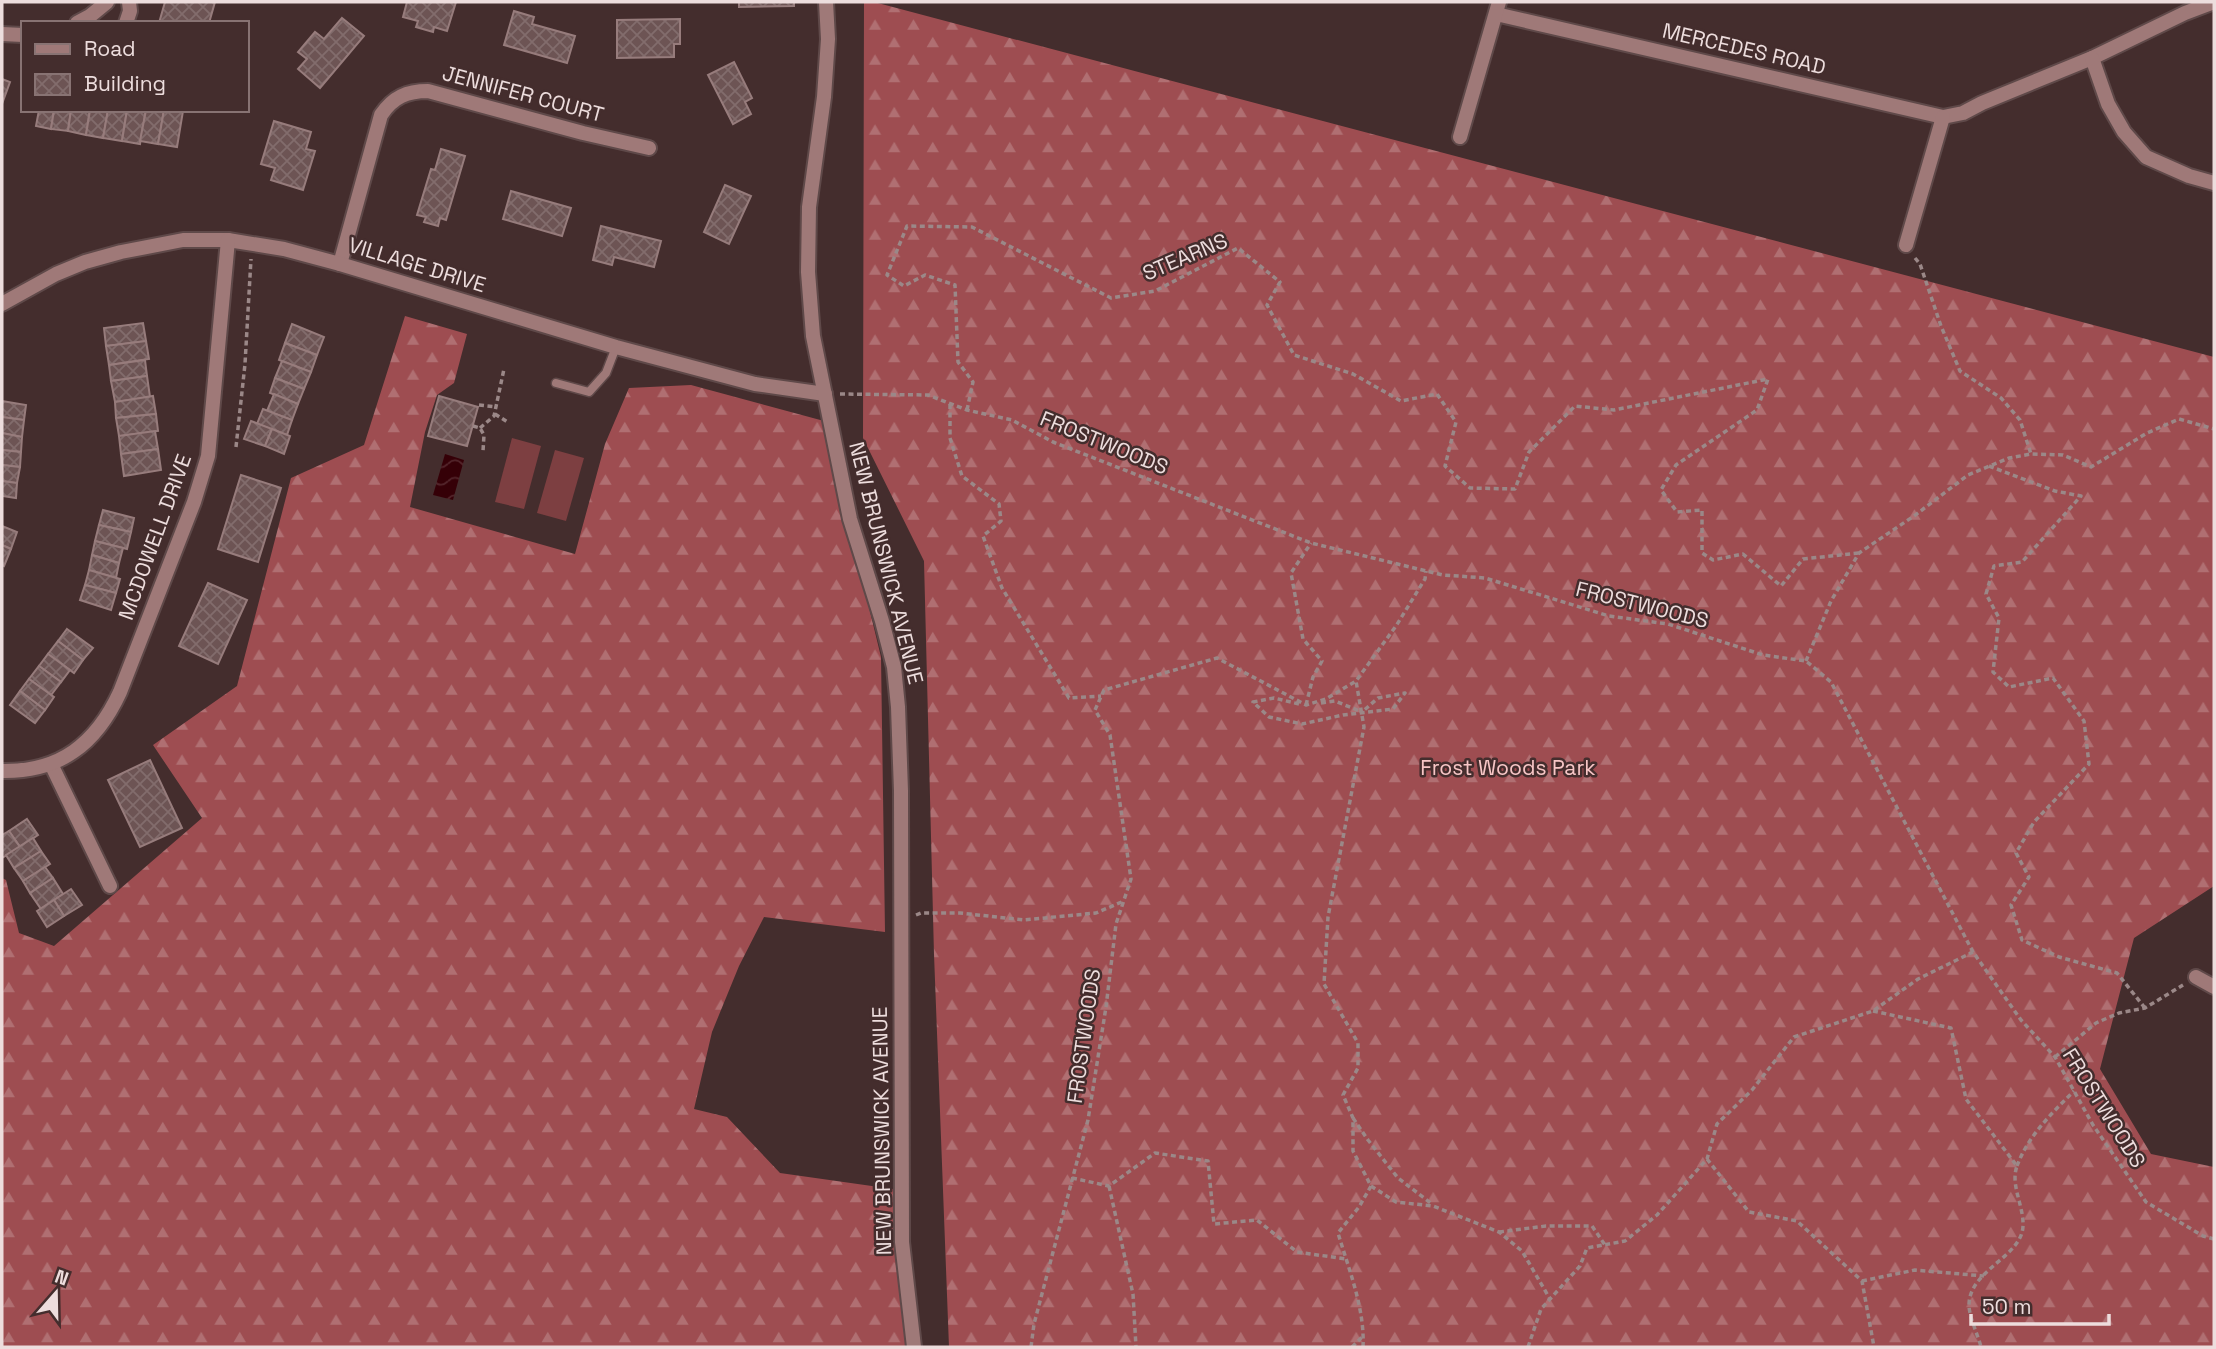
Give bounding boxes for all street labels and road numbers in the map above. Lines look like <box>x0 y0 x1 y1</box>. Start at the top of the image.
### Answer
street label: MERCEDES ROAD <box>1660 17 1828 80</box>
street label: JENNIFER COURT <box>439 59 607 128</box>
street label: STEARNS <box>1138 227 1231 286</box>
street label: VILLAGE DRIVE <box>345 231 489 298</box>
street label: FROSTWOODS <box>1036 405 1172 480</box>
street label: NEW BRUNSWICK AVENUE <box>843 439 930 687</box>
street label: MCDOWELL DRIVE <box>112 450 197 623</box>
street label: FROSTWOODS <box>1573 575 1711 634</box>
street label: FROSTWOODS <box>1061 967 1106 1105</box>
street label: NEW BRUNSWICK AVENUE <box>866 1006 897 1256</box>
street label: FROSTWOODS <box>2057 1043 2152 1172</box>

